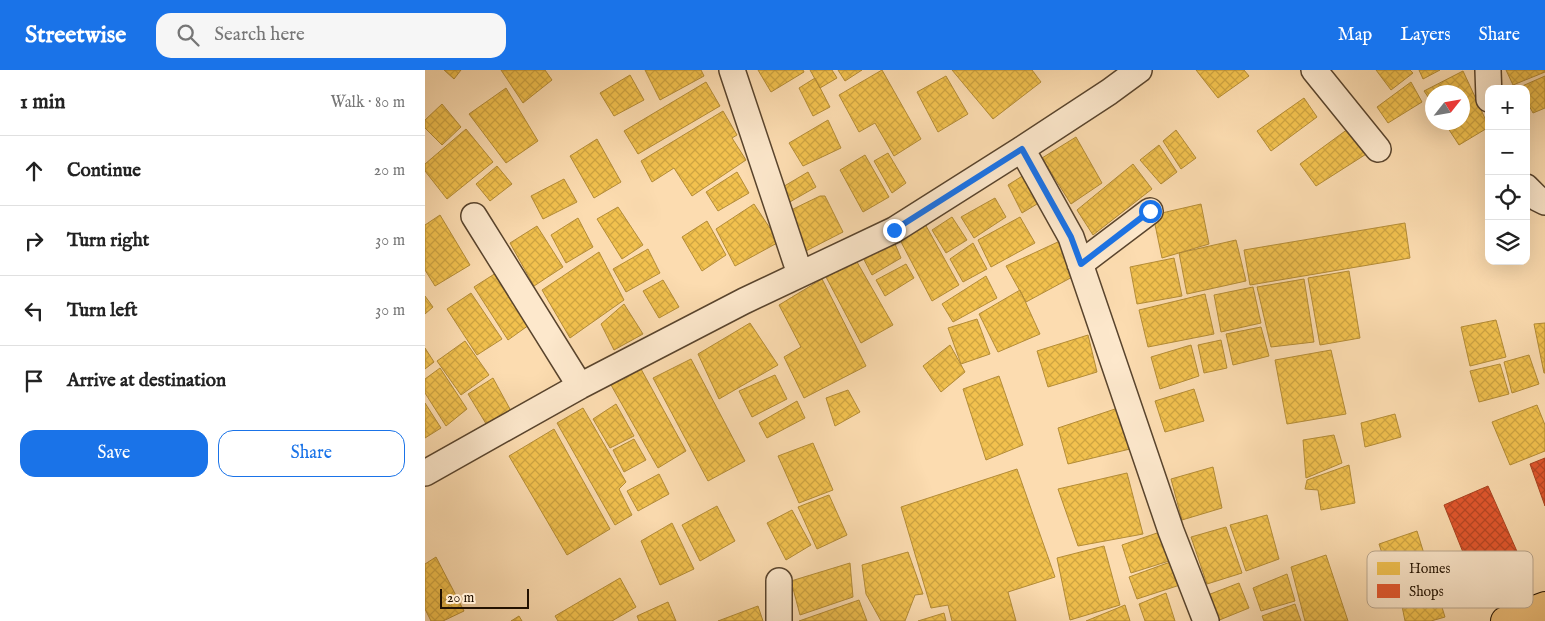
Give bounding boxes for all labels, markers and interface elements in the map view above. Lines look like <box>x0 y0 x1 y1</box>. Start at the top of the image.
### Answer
search box <box>156 13 506 58</box>
text: Streetwise <box>25 20 126 51</box>
icon: search <box>174 21 202 49</box>
text: Search here <box>214 23 305 47</box>
text: Map <box>1338 24 1372 47</box>
text: Layers <box>1400 24 1451 47</box>
text: Share <box>1479 24 1520 47</box>
north arrow <box>1425 85 1470 130</box>
map controls <box>1485 85 1530 265</box>
button: + <box>1485 85 1530 130</box>
text: 1 min <box>20 89 65 116</box>
text: Walk · 80 m <box>330 93 405 113</box>
button: − <box>1485 130 1530 175</box>
icon: ahead <box>20 157 48 185</box>
text: Continue <box>67 159 141 183</box>
text: 20 m <box>374 161 405 181</box>
button: locate <box>1485 175 1530 220</box>
route start <box>1139 200 1162 223</box>
route end <box>883 219 906 242</box>
button: layers <box>1485 220 1530 265</box>
icon: right <box>20 227 48 255</box>
text: Turn right <box>67 229 149 253</box>
text: 30 m <box>375 231 405 251</box>
icon: left <box>20 297 48 325</box>
text: Turn left <box>67 299 138 323</box>
text: 30 m <box>375 301 405 321</box>
icon: arrive <box>20 367 48 395</box>
text: Arrive at destination <box>67 369 226 393</box>
button: Save <box>20 430 208 477</box>
button: Share <box>218 430 405 477</box>
legend <box>1367 551 1533 608</box>
text: Homes <box>1409 560 1451 578</box>
text: Shops <box>1409 583 1444 601</box>
scale bar <box>440 586 529 609</box>
text: 20 m <box>447 589 474 607</box>

